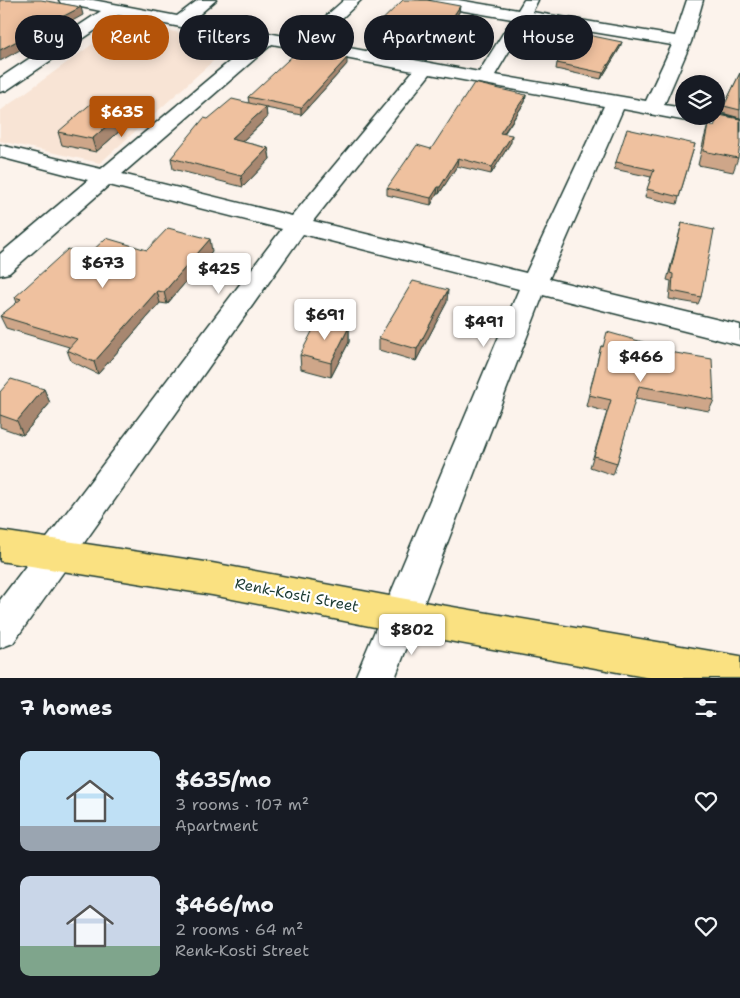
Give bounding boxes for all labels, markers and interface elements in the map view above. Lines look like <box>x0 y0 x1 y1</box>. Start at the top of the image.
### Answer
chip: Buy <box>15 15 82 60</box>
chip: Rent <box>92 15 169 60</box>
chip: Filters <box>179 15 269 60</box>
chip: New <box>279 15 354 60</box>
chip: Apartment <box>364 15 494 60</box>
chip: House <box>504 15 593 60</box>
map controls <box>675 75 725 125</box>
button: layers <box>675 75 725 125</box>
pin: $635 <box>92 96 152 138</box>
text: $635 <box>101 101 143 122</box>
pin: $673 <box>73 246 133 289</box>
text: $673 <box>82 252 124 273</box>
pin: $425 <box>189 252 249 295</box>
text: $425 <box>198 258 240 279</box>
pin: $691 <box>295 298 355 341</box>
text: $691 <box>305 304 345 325</box>
pin: $491 <box>454 306 514 348</box>
text: $491 <box>464 311 504 332</box>
pin: $466 <box>611 340 671 383</box>
text: $466 <box>619 346 663 367</box>
street label: Renk-Kosti Street <box>233 573 361 617</box>
pin: $802 <box>382 614 442 656</box>
text: $802 <box>390 619 434 640</box>
text: 7 homes <box>20 694 112 722</box>
icon: filters <box>692 694 720 722</box>
text: $635/mo <box>175 766 271 794</box>
icon: home <box>60 771 120 831</box>
icon: heart <box>692 787 720 815</box>
text: 3 rooms · 107 m² <box>175 794 309 815</box>
text: Apartment <box>175 815 258 836</box>
text: $466/mo <box>175 891 274 919</box>
icon: home <box>60 896 120 956</box>
icon: heart <box>692 912 720 940</box>
text: 2 rooms · 64 m² <box>175 919 303 940</box>
text: Renk-Kosti Street <box>175 940 309 961</box>

